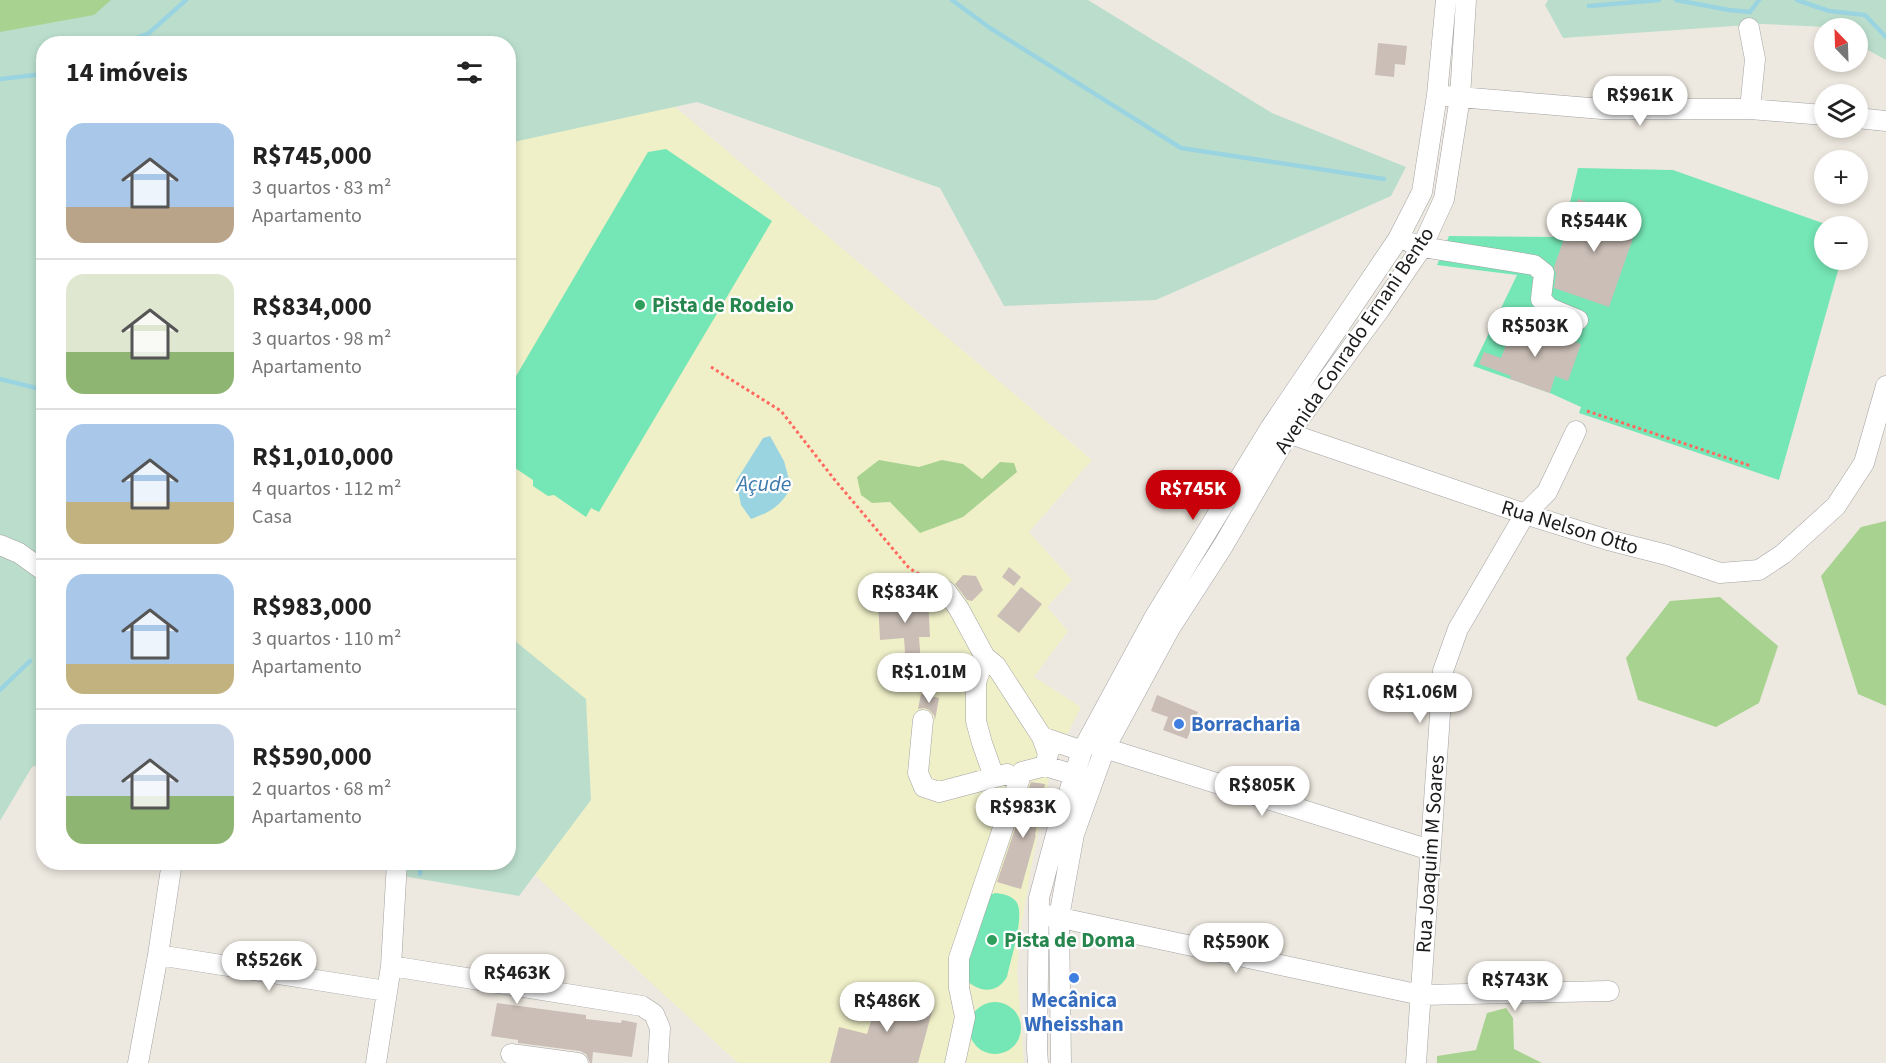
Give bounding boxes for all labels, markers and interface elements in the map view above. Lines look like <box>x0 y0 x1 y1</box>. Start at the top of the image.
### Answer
north arrow <box>1814 18 1868 72</box>
map controls <box>1814 18 1868 270</box>
text: 14 imóveis <box>66 54 188 91</box>
icon: filters <box>453 56 486 89</box>
pin: R$961K <box>1591 76 1689 127</box>
text: R$961K <box>1607 81 1673 109</box>
button: layers <box>1814 84 1868 138</box>
text: R$745,000 <box>252 137 372 174</box>
icon: home <box>114 147 186 219</box>
button: + <box>1814 150 1868 204</box>
text: 3 quartos · 83 m² <box>252 174 391 202</box>
text: Apartamento <box>252 202 362 230</box>
pin: R$544K <box>1545 202 1643 253</box>
text: R$544K <box>1561 207 1627 235</box>
button: − <box>1814 216 1868 270</box>
street label: Avenida Conrado Ernani Bento <box>1267 221 1441 459</box>
text: R$834,000 <box>252 288 372 325</box>
place label: Pista de Rodeio <box>652 290 794 320</box>
icon: home <box>114 298 186 370</box>
marker: Pista de Rodeio <box>633 298 647 312</box>
pin: R$503K <box>1486 307 1584 358</box>
text: R$503K <box>1502 312 1568 340</box>
text: 3 quartos · 98 m² <box>252 325 391 353</box>
text: Apartamento <box>252 353 362 381</box>
text: R$1,010,000 <box>252 438 393 475</box>
icon: home <box>114 448 186 520</box>
water label: Açude <box>735 468 791 500</box>
pin: R$745K <box>1144 470 1242 521</box>
text: 4 quartos · 112 m² <box>252 475 401 503</box>
text: R$745K <box>1160 475 1226 503</box>
street label: Rua Nelson Otto <box>1498 492 1642 562</box>
text: Casa <box>252 503 292 531</box>
pin: R$834K <box>856 573 954 624</box>
text: R$834K <box>872 578 938 606</box>
text: R$983,000 <box>252 588 372 625</box>
icon: home <box>114 598 186 670</box>
text: 3 quartos · 110 m² <box>252 625 401 653</box>
text: Apartamento <box>252 653 362 681</box>
pin: R$1.01M <box>874 653 984 704</box>
text: R$1.01M <box>891 658 967 686</box>
pin: R$1.06M <box>1365 673 1475 724</box>
text: R$1.06M <box>1382 678 1458 706</box>
place label: Borracharia <box>1191 709 1301 739</box>
marker: Borracharia <box>1172 717 1186 731</box>
text: R$590,000 <box>252 738 372 775</box>
icon: home <box>114 748 186 820</box>
street label: Rua Joaquim M Soares <box>1408 754 1452 954</box>
pin: R$805K <box>1213 766 1311 817</box>
text: R$805K <box>1229 771 1295 799</box>
text: 2 quartos · 68 m² <box>252 775 391 803</box>
pin: R$983K <box>974 788 1072 839</box>
text: R$983K <box>990 793 1056 821</box>
text: Apartamento <box>252 803 362 831</box>
pin: R$590K <box>1187 923 1285 974</box>
place label: Pista de Doma <box>1004 925 1135 955</box>
text: R$590K <box>1203 928 1269 956</box>
marker: Pista de Doma <box>985 933 999 947</box>
pin: R$526K <box>220 941 318 992</box>
text: R$526K <box>236 946 302 974</box>
pin: R$463K <box>468 954 566 1005</box>
text: R$463K <box>484 959 550 987</box>
pin: R$743K <box>1466 961 1564 1012</box>
text: R$743K <box>1482 966 1548 994</box>
marker: Mecânica Wheisshan <box>1067 971 1081 985</box>
pin: R$486K <box>838 982 936 1033</box>
place label: Mecânica Wheisshan <box>1024 985 1124 1039</box>
text: R$486K <box>854 987 920 1015</box>

